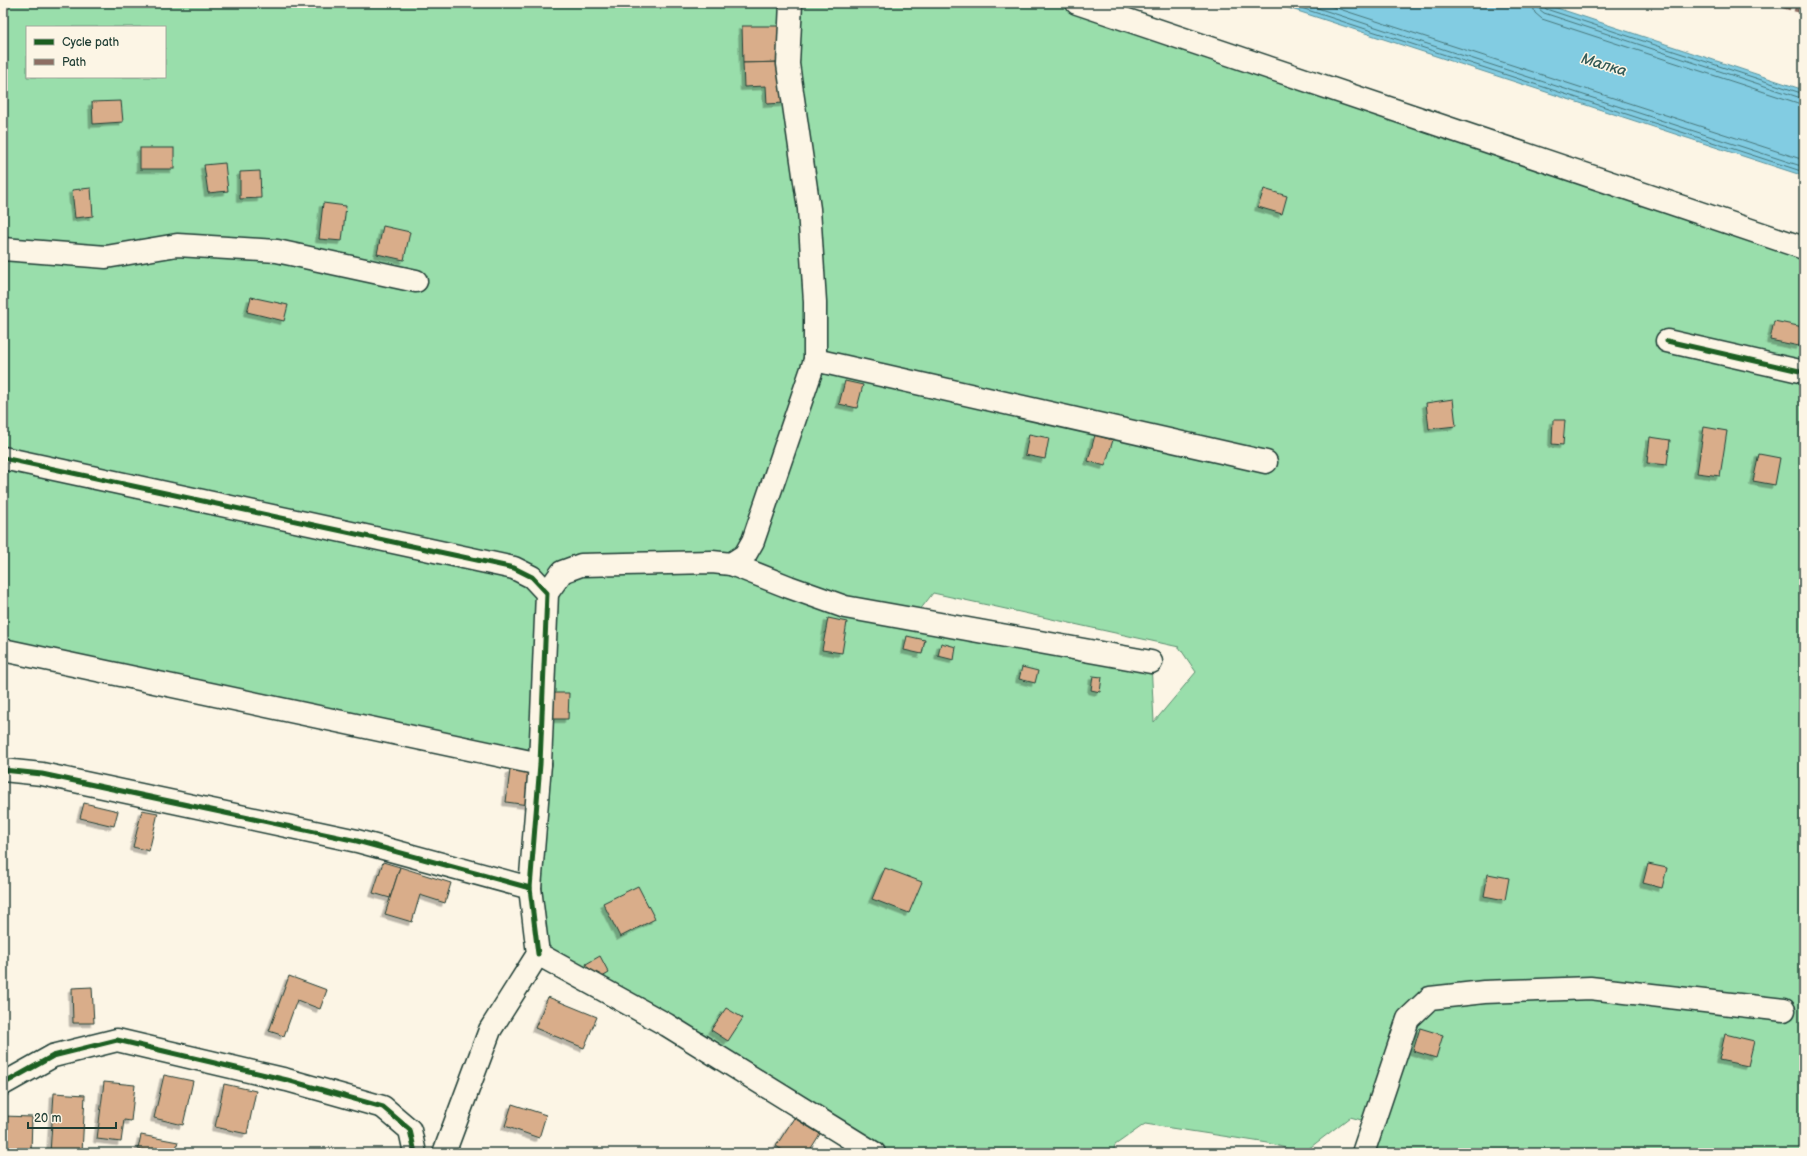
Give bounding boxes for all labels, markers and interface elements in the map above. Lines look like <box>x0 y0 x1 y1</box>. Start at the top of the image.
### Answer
legend <box>26 26 166 78</box>
text: Cycle path <box>62 35 119 50</box>
water label: Малка <box>1579 49 1629 81</box>
text: Path <box>62 55 87 70</box>
scale bar <box>28 1104 116 1130</box>
text: 20 m <box>34 1111 61 1126</box>

